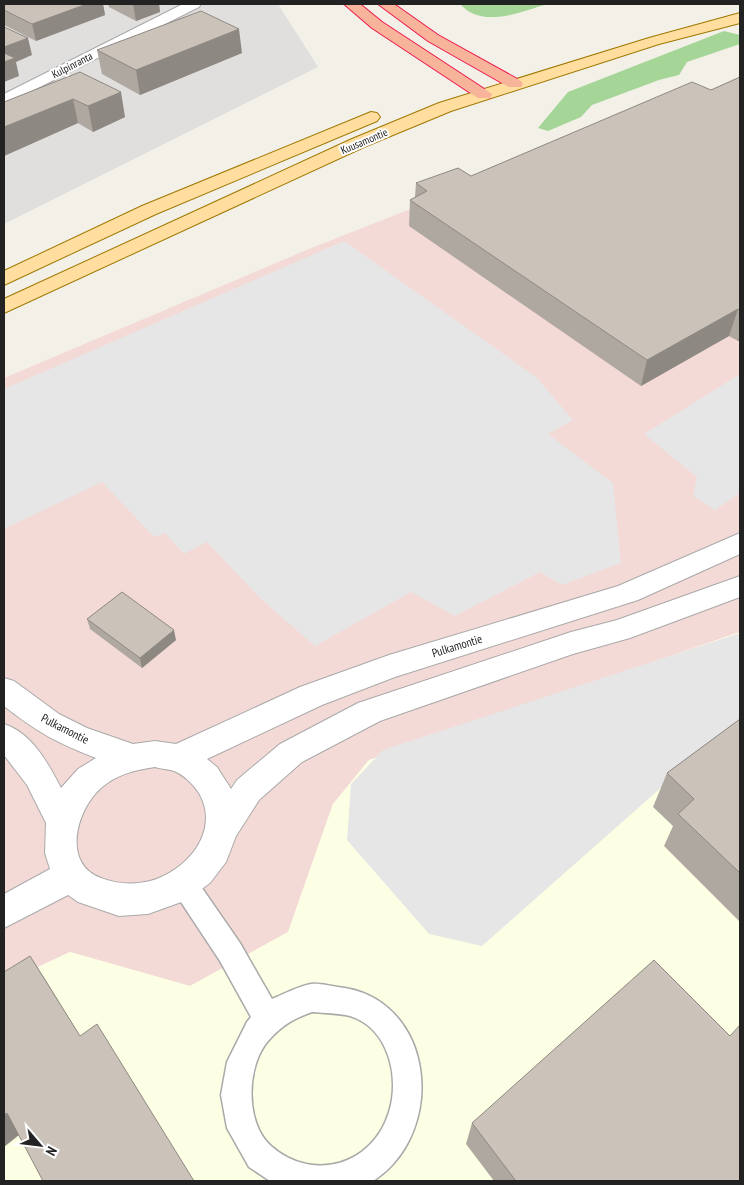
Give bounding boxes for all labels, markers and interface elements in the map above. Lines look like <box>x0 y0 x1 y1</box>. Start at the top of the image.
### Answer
street label: Kulpinranta <box>49 49 95 81</box>
street label: Kuusamontie <box>338 125 390 157</box>
street label: Pulkamontie <box>430 631 484 660</box>
street label: Pulkamontie <box>39 710 92 747</box>
north arrow <box>15 1120 65 1170</box>
text: N <box>42 1144 61 1159</box>

